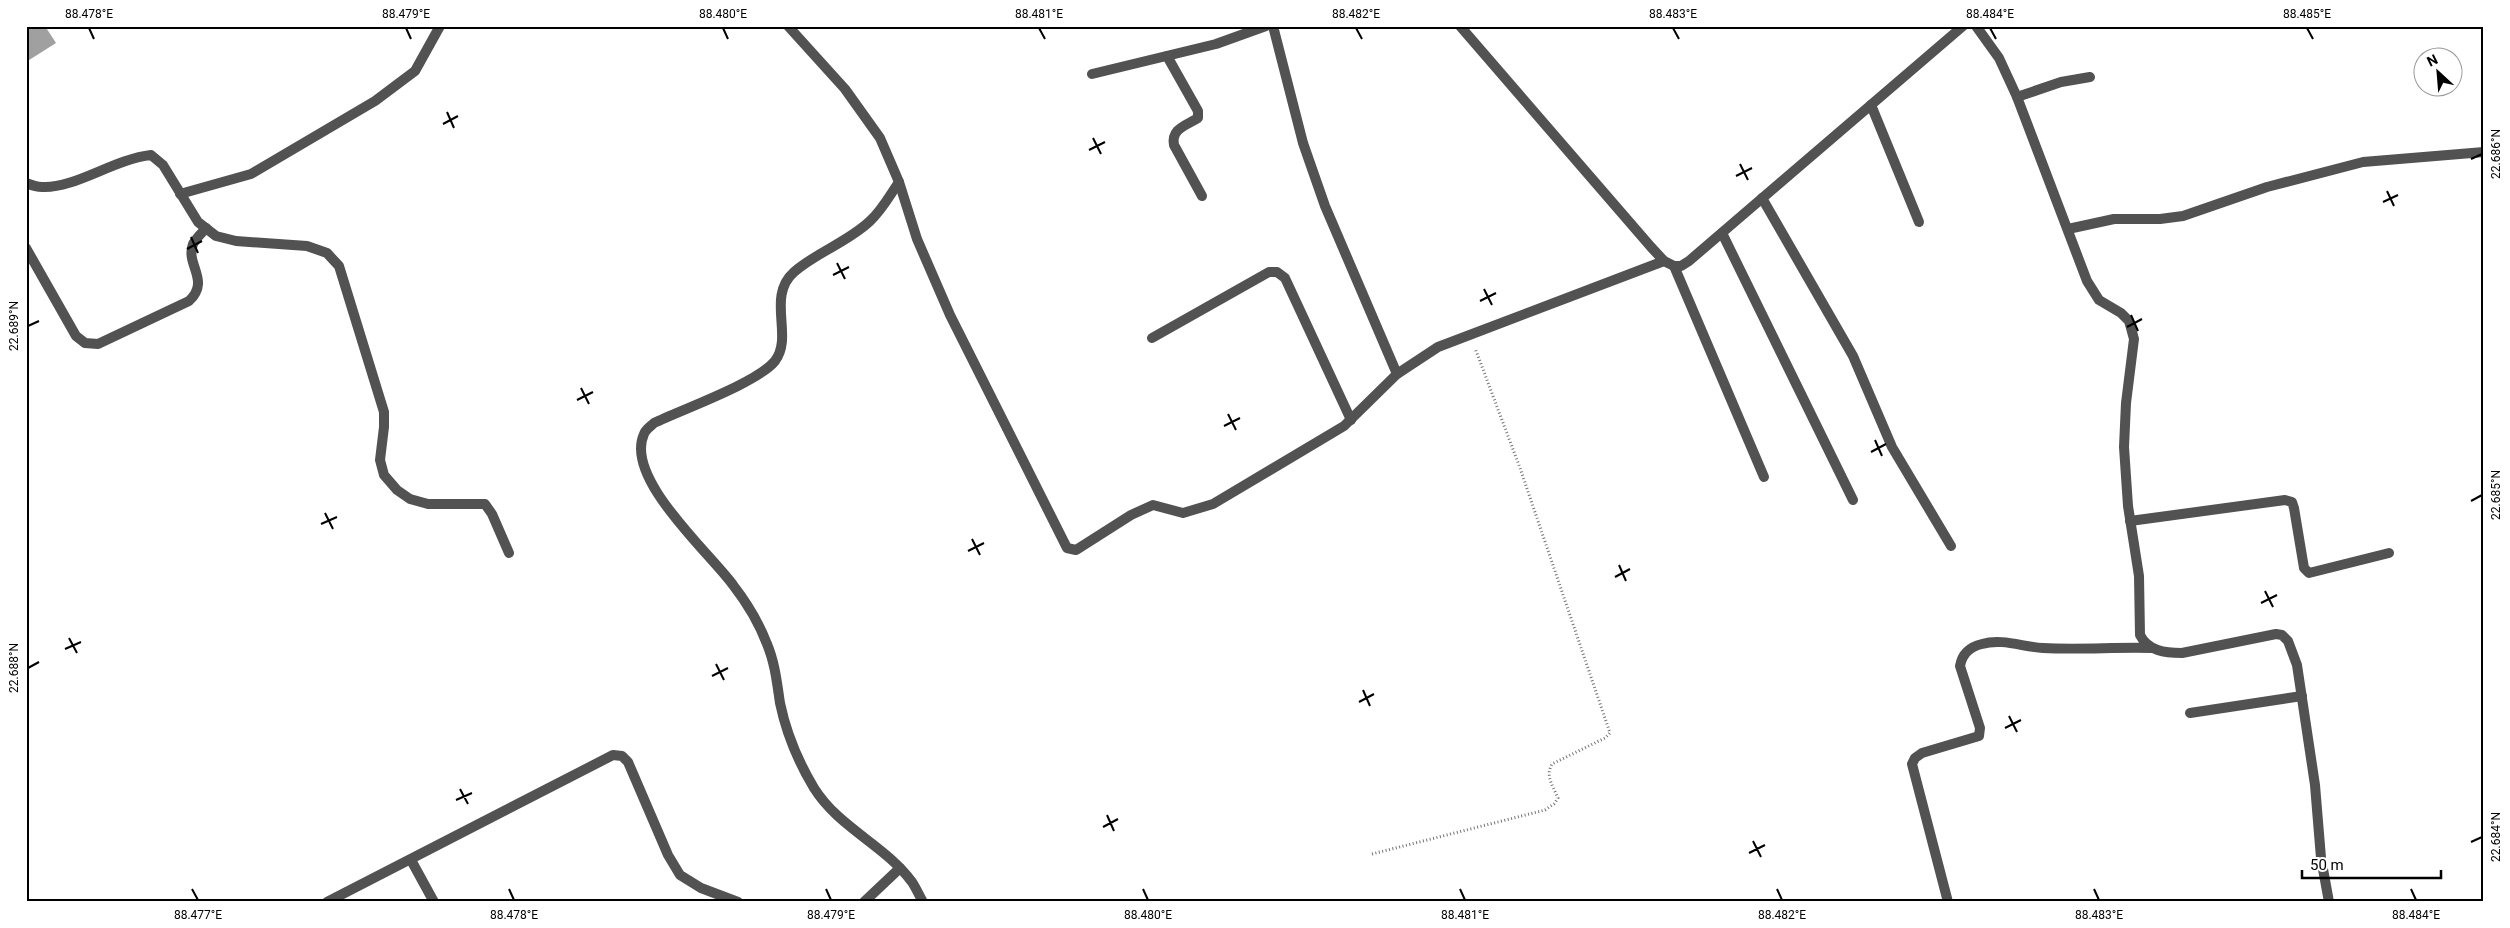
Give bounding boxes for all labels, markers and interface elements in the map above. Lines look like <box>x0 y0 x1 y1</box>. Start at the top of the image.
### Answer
text: 88.478°E <box>65 7 113 21</box>
text: 88.479°E <box>382 7 430 21</box>
text: 88.480°E <box>699 7 747 21</box>
text: 88.481°E <box>1015 7 1063 21</box>
text: 88.482°E <box>1332 7 1380 21</box>
text: 88.483°E <box>1649 7 1697 21</box>
text: 88.484°E <box>1966 7 2014 21</box>
text: 88.485°E <box>2283 7 2331 21</box>
north arrow <box>2412 48 2462 98</box>
text: N <box>2424 51 2440 70</box>
text: 22.686°N <box>2489 129 2503 179</box>
text: 22.689°N <box>7 301 21 351</box>
text: 22.685°N <box>2489 470 2503 520</box>
text: 22.688°N <box>7 643 21 693</box>
text: 22.684°N <box>2489 812 2503 862</box>
scale bar <box>2302 848 2441 880</box>
text: 50 m <box>2310 856 2344 874</box>
text: 88.477°E <box>174 908 222 922</box>
text: 88.478°E <box>490 908 538 922</box>
text: 88.479°E <box>807 908 855 922</box>
text: 88.480°E <box>1124 908 1172 922</box>
text: 88.481°E <box>1441 908 1489 922</box>
text: 88.482°E <box>1758 908 1806 922</box>
text: 88.483°E <box>2075 908 2123 922</box>
text: 88.484°E <box>2392 908 2440 922</box>

